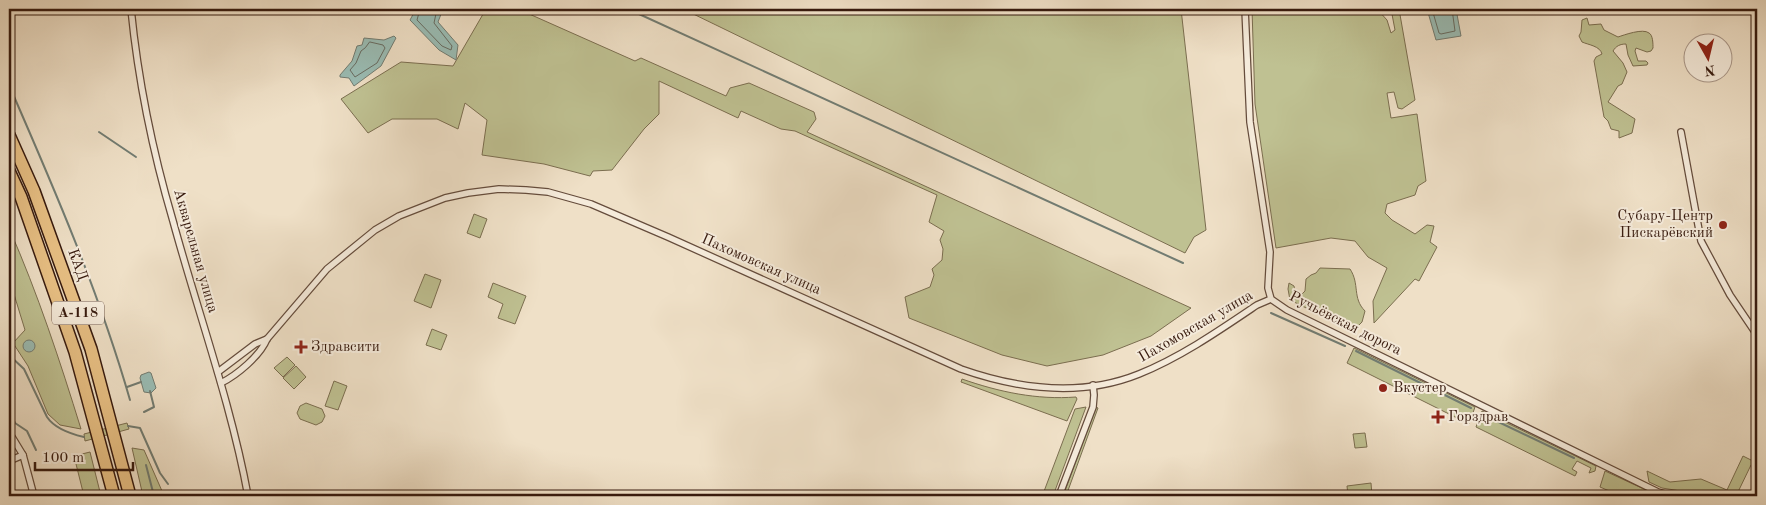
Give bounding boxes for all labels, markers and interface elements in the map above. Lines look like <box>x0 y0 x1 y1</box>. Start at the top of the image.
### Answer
north arrow <box>1684 32 1734 82</box>
text: N <box>1703 62 1716 78</box>
street label: Акварельная улица <box>170 187 220 315</box>
place label: Субару-Центр Пискарёвский <box>1617 209 1713 241</box>
marker: Субару-Центр Пискарёвский <box>1717 219 1729 231</box>
street label: Пахомовская улица <box>699 232 824 298</box>
street label: КАД <box>64 247 90 283</box>
street label: Пахомовская улица <box>1136 288 1256 366</box>
street label: Ручьёвская дорога <box>1286 289 1404 359</box>
road number: А-118 <box>52 302 104 324</box>
place label: Здравсити <box>311 340 380 355</box>
marker: Здравсити <box>295 341 307 353</box>
place label: Вкустер <box>1393 381 1447 396</box>
marker: Вкустер <box>1377 382 1389 394</box>
place label: Горздрав <box>1448 410 1508 425</box>
marker: Горздрав <box>1432 411 1444 423</box>
scale bar <box>35 440 132 472</box>
text: 100 m <box>42 451 84 466</box>

